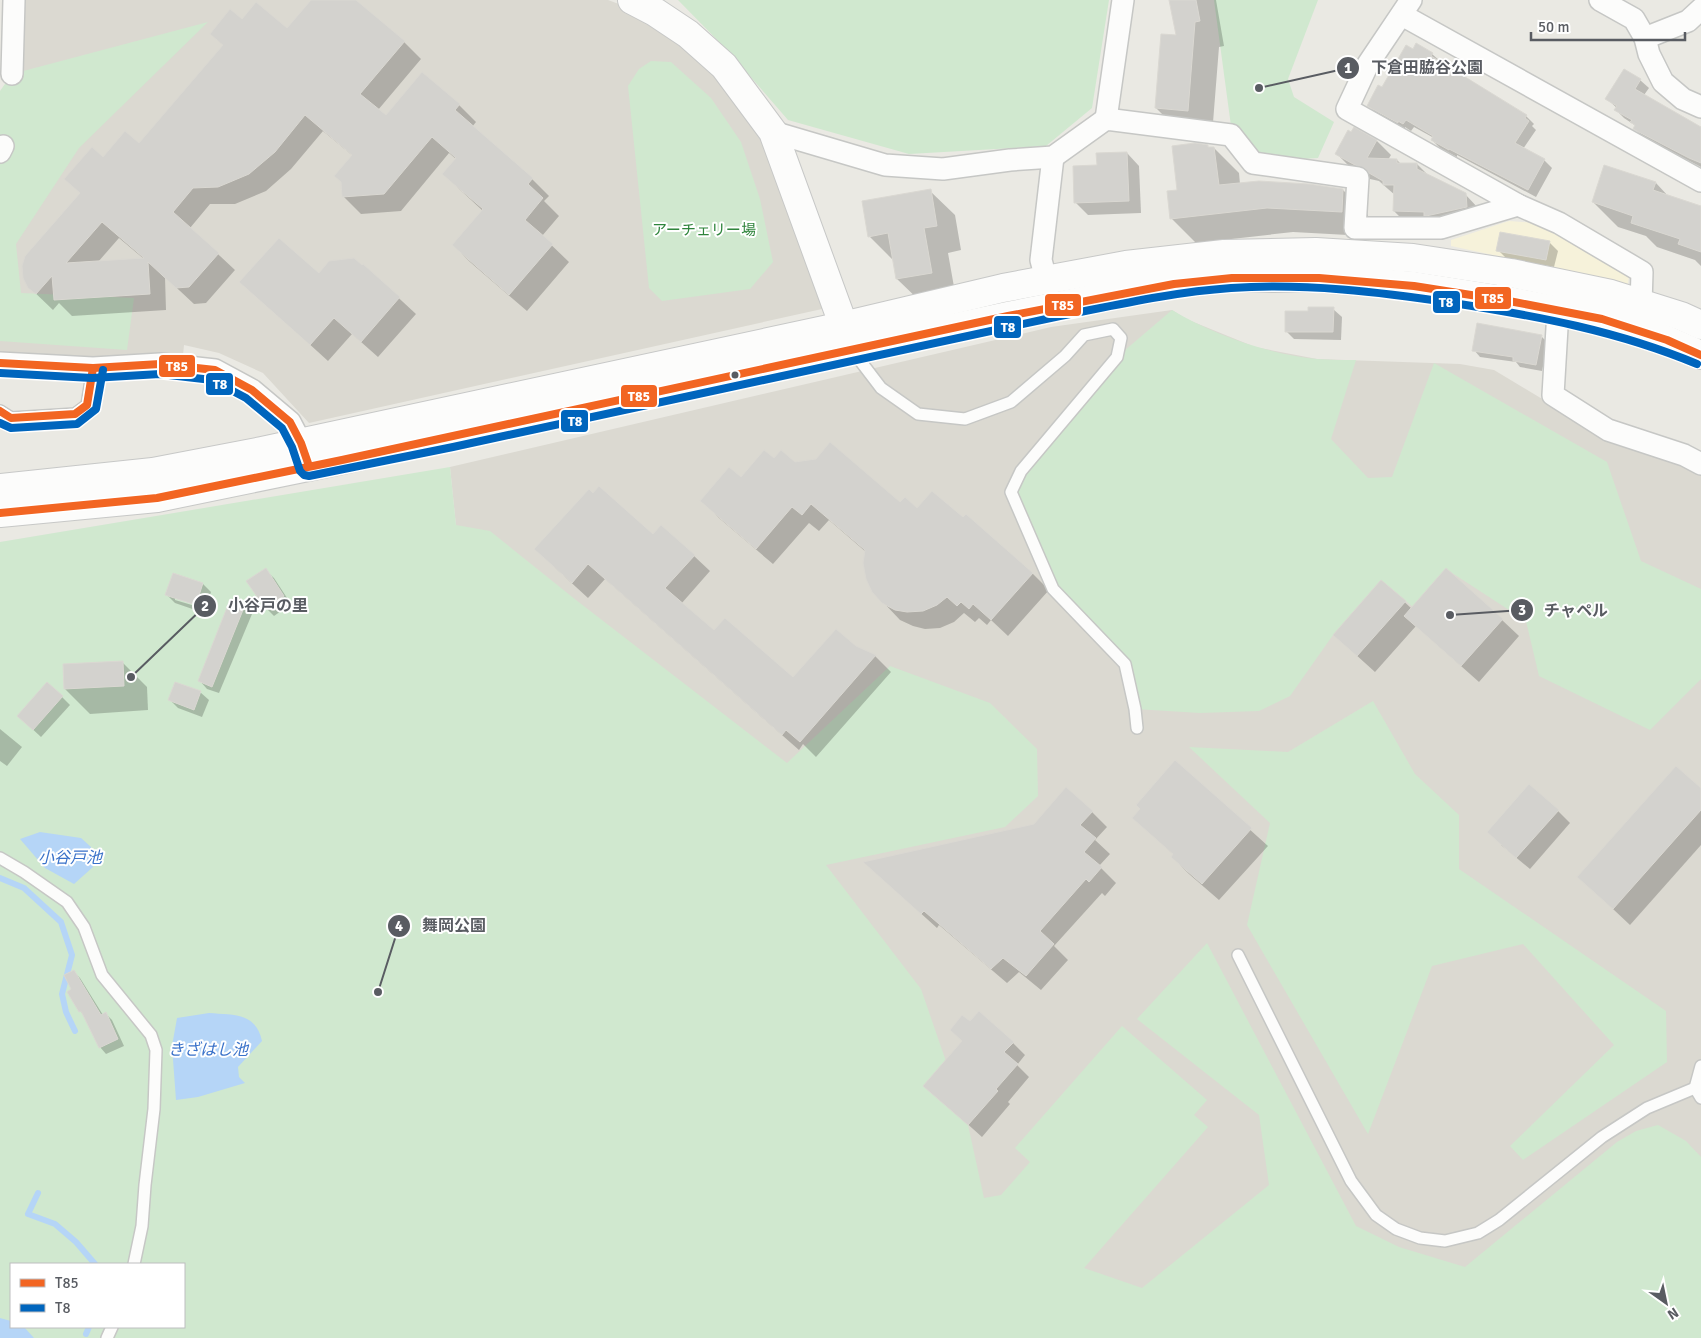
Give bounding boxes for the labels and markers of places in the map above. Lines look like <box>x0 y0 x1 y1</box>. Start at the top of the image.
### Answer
callout: 下倉田脇谷公園 <box>1336 52 1493 83</box>
unlabelled marker <box>730 370 740 380</box>
callout: 小谷戸の里 <box>193 590 318 621</box>
callout: チャペル <box>1509 594 1618 625</box>
callout: 舞岡公園 <box>387 910 496 941</box>

